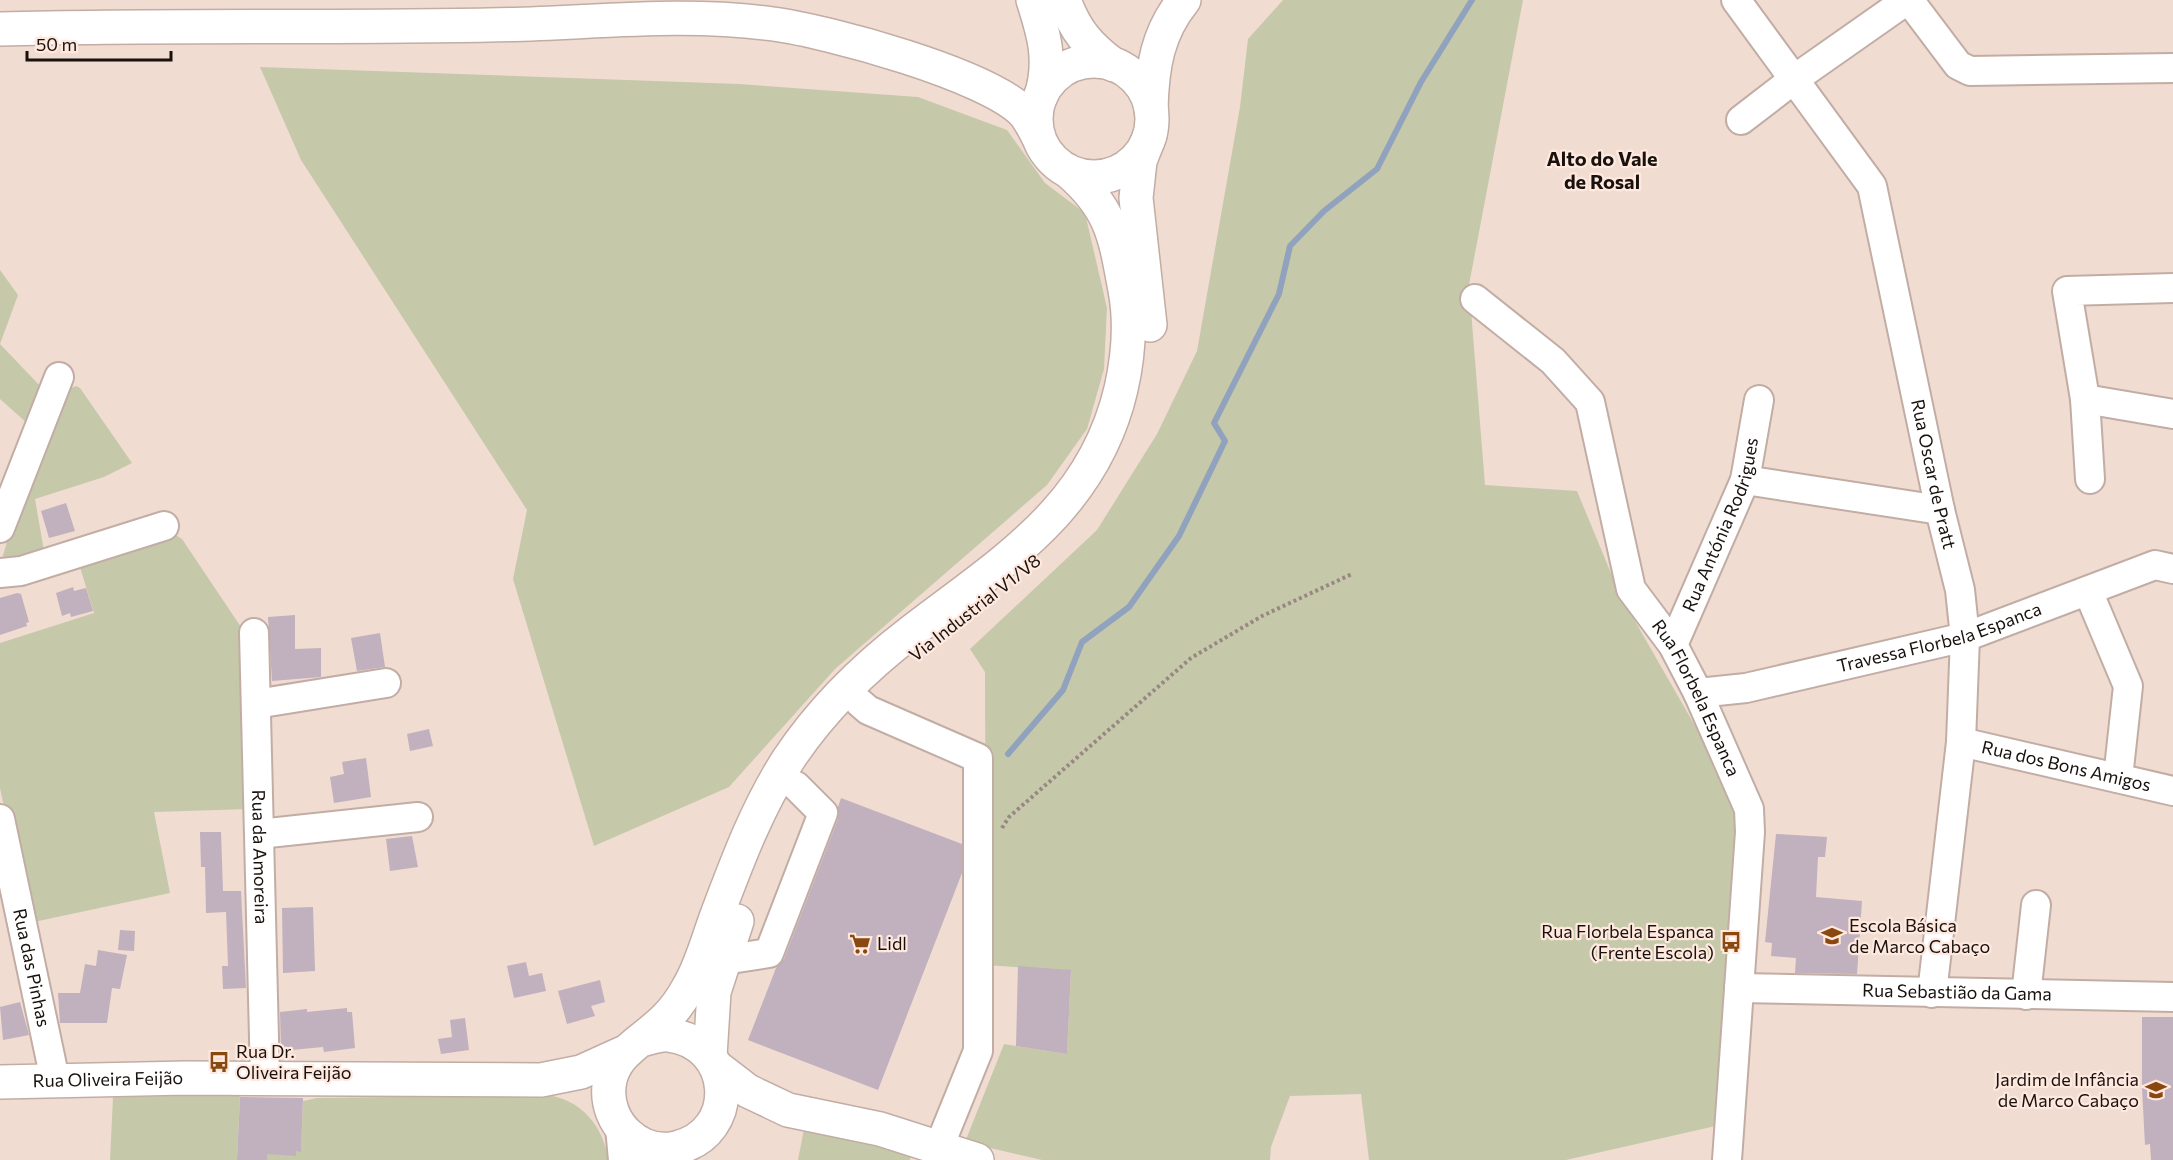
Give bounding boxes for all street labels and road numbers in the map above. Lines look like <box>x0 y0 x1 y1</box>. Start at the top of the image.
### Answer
street label: Rua Oscar de Pratt <box>1907 397 1961 551</box>
street label: Rua Antónia Rodrigues <box>1677 436 1762 615</box>
street label: Via Industrial V1/V8 <box>904 549 1045 666</box>
street label: Travessa Florbela Espanca <box>1835 597 2044 676</box>
street label: Rua Florbela Espanca <box>1648 615 1745 779</box>
street label: Rua dos Bons Amigos <box>1980 735 2153 796</box>
street label: Rua da Amoreira <box>248 789 273 924</box>
street label: Rua das Pinhas <box>9 906 56 1029</box>
street label: Rua Sebastião da Gama <box>1862 979 2052 1004</box>
street label: Rua Oliveira Feijão <box>32 1066 183 1091</box>

